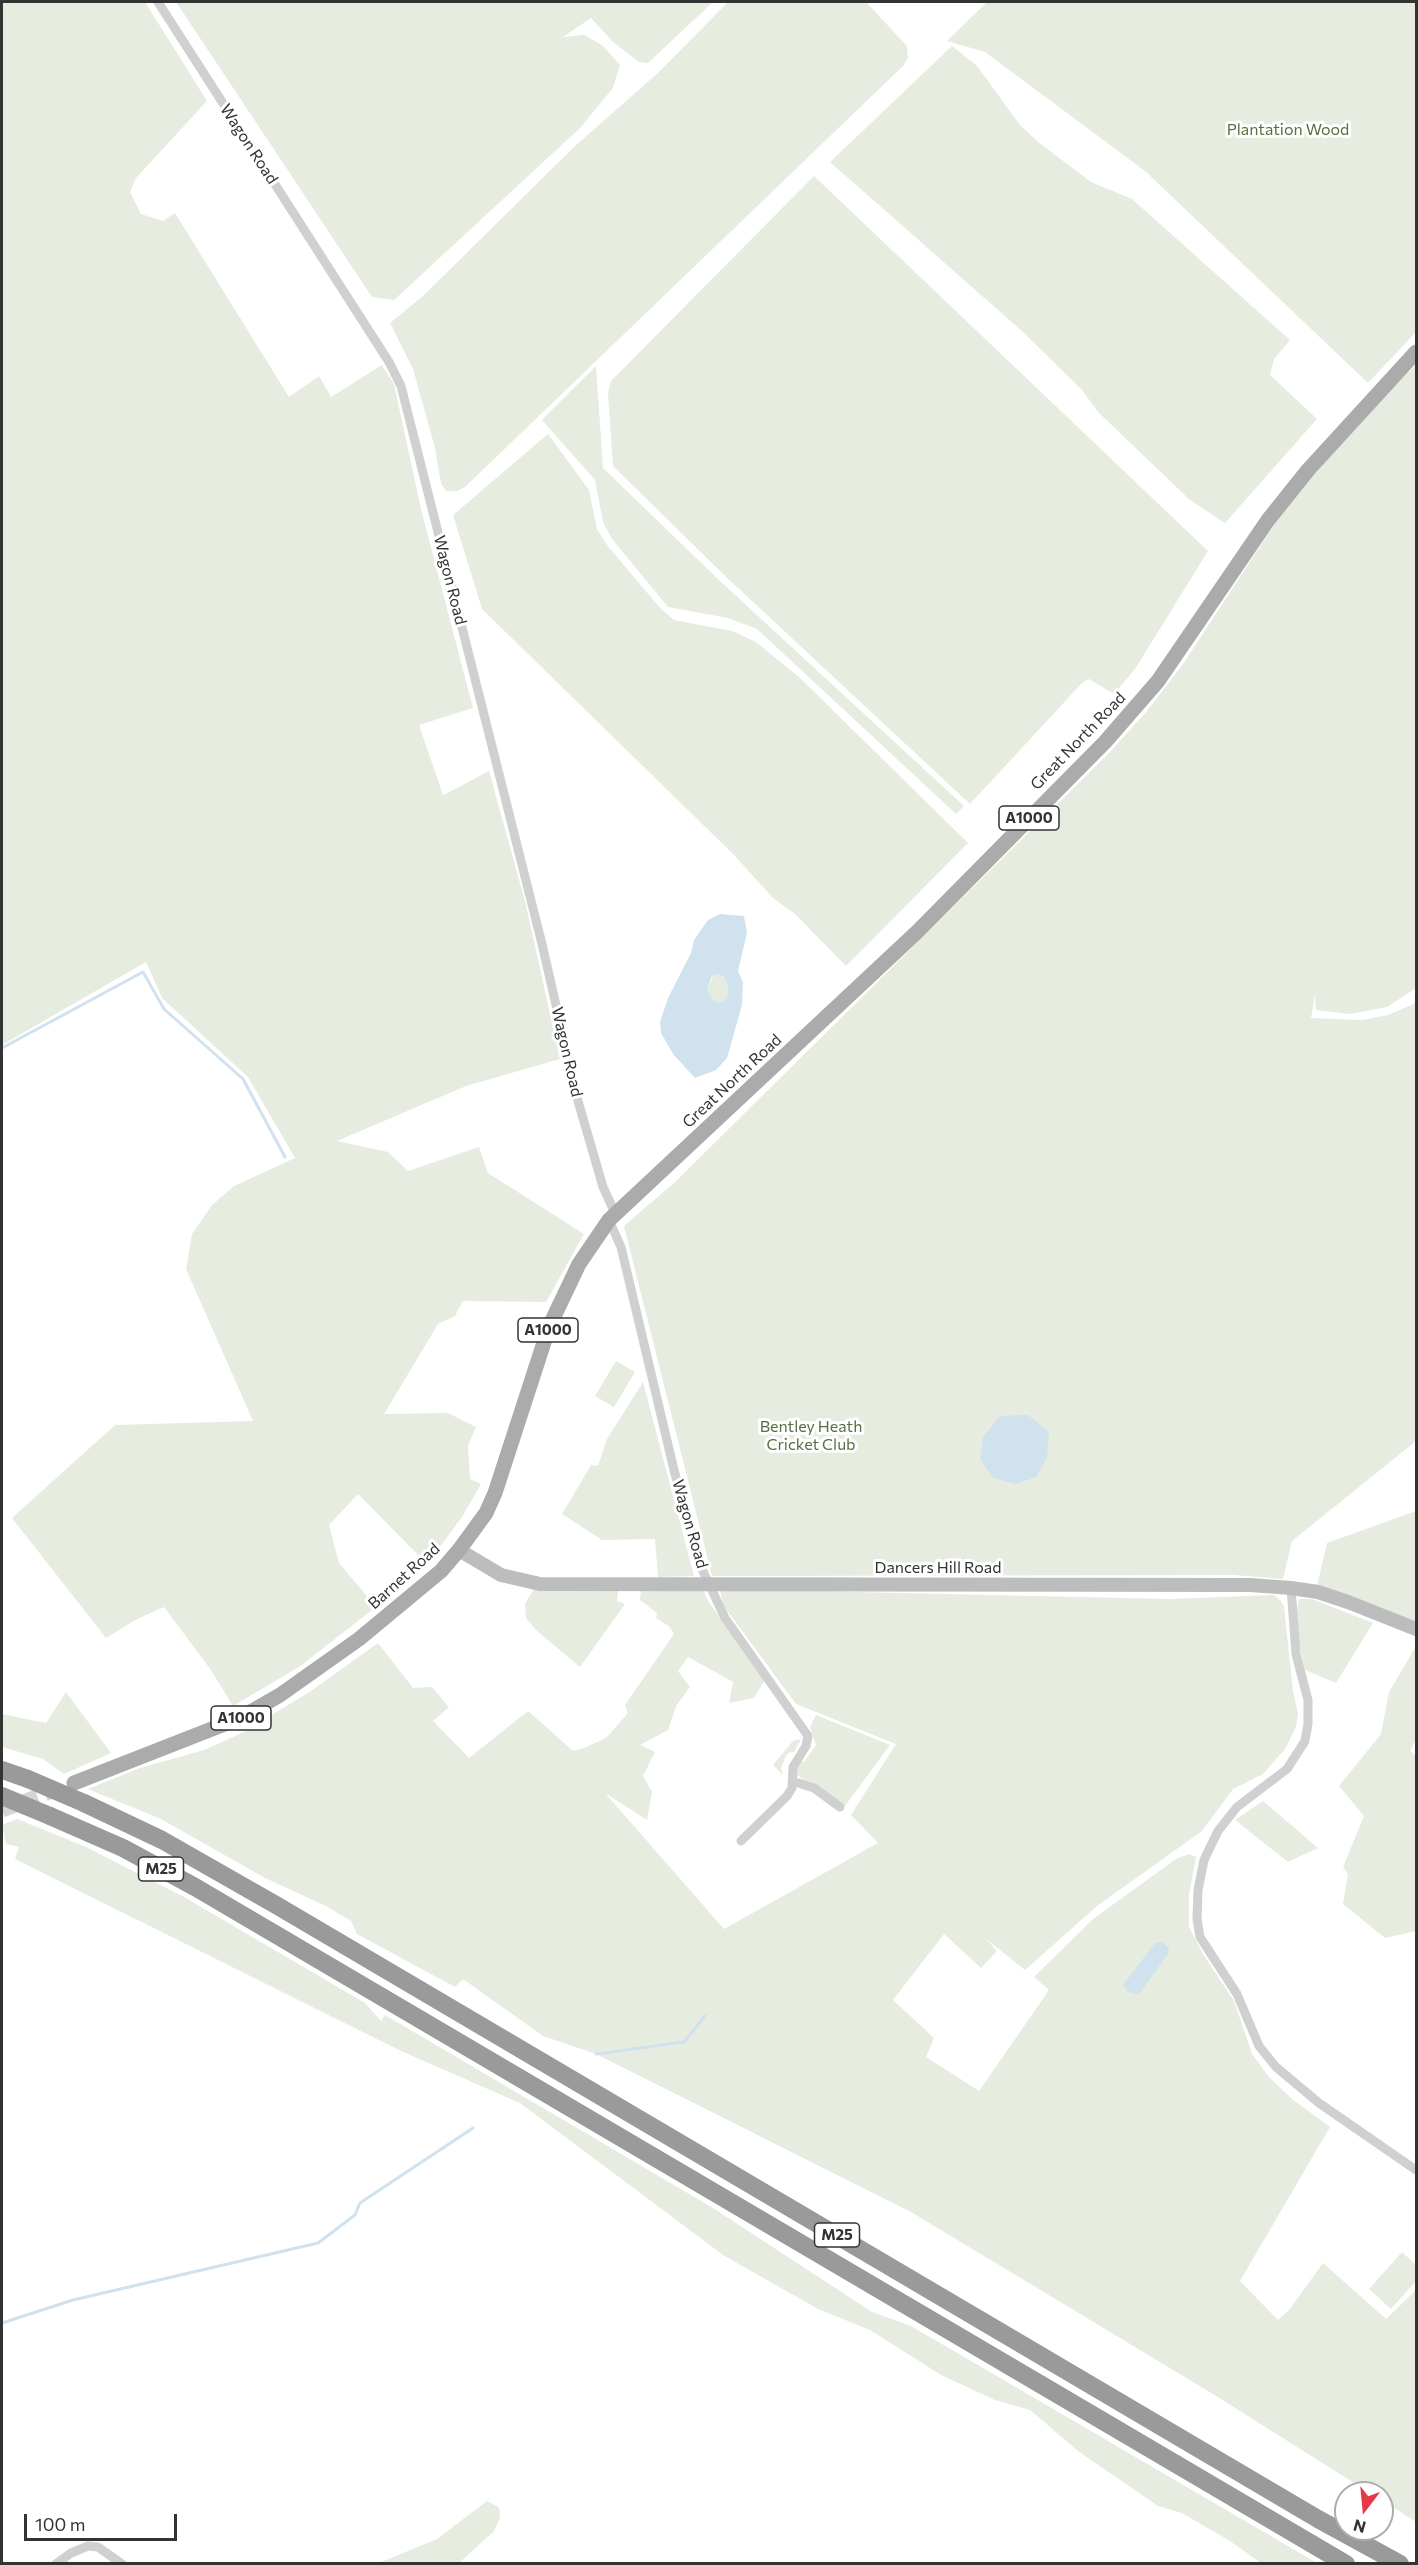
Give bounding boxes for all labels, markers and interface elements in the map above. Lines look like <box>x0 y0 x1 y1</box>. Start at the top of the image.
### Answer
street label: Wagon Road <box>216 100 282 188</box>
park label: Plantation Wood <box>1227 120 1349 140</box>
street label: Wagon Road <box>430 533 470 627</box>
street label: Great North Road <box>1026 688 1130 794</box>
road number: A1000 <box>999 806 1059 830</box>
street label: Wagon Road <box>547 1005 587 1099</box>
street label: Great North Road <box>678 1030 786 1132</box>
road number: A1000 <box>518 1318 578 1342</box>
park label: Bentley Heath Cricket Club <box>760 1417 862 1455</box>
street label: Wagon Road <box>668 1477 712 1571</box>
street label: Barnet Road <box>364 1539 444 1613</box>
street label: Dancers Hill Road <box>875 1558 1001 1578</box>
road number: A1000 <box>211 1706 271 1730</box>
road number: M25 <box>138 1857 184 1881</box>
road number: M25 <box>814 2223 860 2247</box>
north arrow <box>1334 2481 1394 2541</box>
scale bar <box>27 2502 180 2540</box>
text: 100 m <box>35 2513 85 2535</box>
text: N <box>1351 2516 1368 2538</box>

